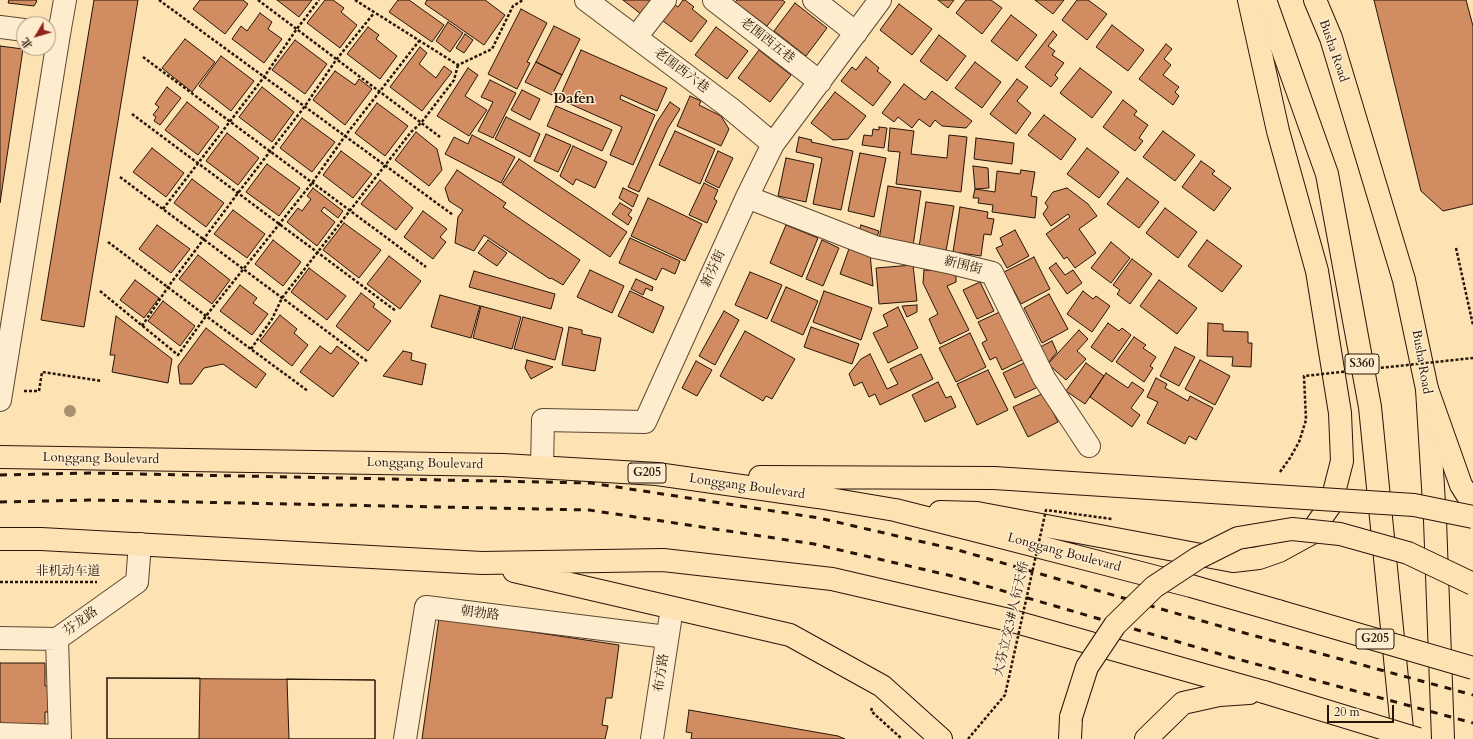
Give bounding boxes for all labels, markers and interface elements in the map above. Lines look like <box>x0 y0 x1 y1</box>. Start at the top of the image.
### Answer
street label: 老围西五巷 <box>737 15 797 67</box>
north arrow <box>16 16 56 56</box>
street label: Busha Road <box>1315 18 1351 84</box>
text: 北 <box>18 34 36 52</box>
street label: 老围西六巷 <box>650 45 712 97</box>
district label: Dafen <box>553 91 595 109</box>
street label: 新芬街 <box>699 248 729 290</box>
street label: 新围街 <box>942 254 984 278</box>
street label: Busha Road <box>1408 329 1434 395</box>
road number: S360 <box>1345 354 1379 374</box>
street label: Longgang Boulevard <box>43 450 159 468</box>
street label: Longgang Boulevard <box>367 455 483 473</box>
road number: G205 <box>628 463 666 483</box>
street label: Longgang Boulevard <box>688 471 806 503</box>
street label: Longgang Boulevard <box>1006 530 1122 576</box>
street label: 大芬立交3#人行天桥 <box>991 560 1033 678</box>
street label: 非机动车道 <box>36 564 100 580</box>
street label: 芬龙路 <box>61 604 101 640</box>
street label: 朝勃路 <box>460 604 500 624</box>
road number: G205 <box>1356 629 1394 649</box>
street label: 布方路 <box>652 653 672 693</box>
scale bar <box>1329 697 1396 723</box>
text: 20 m <box>1334 704 1360 720</box>

